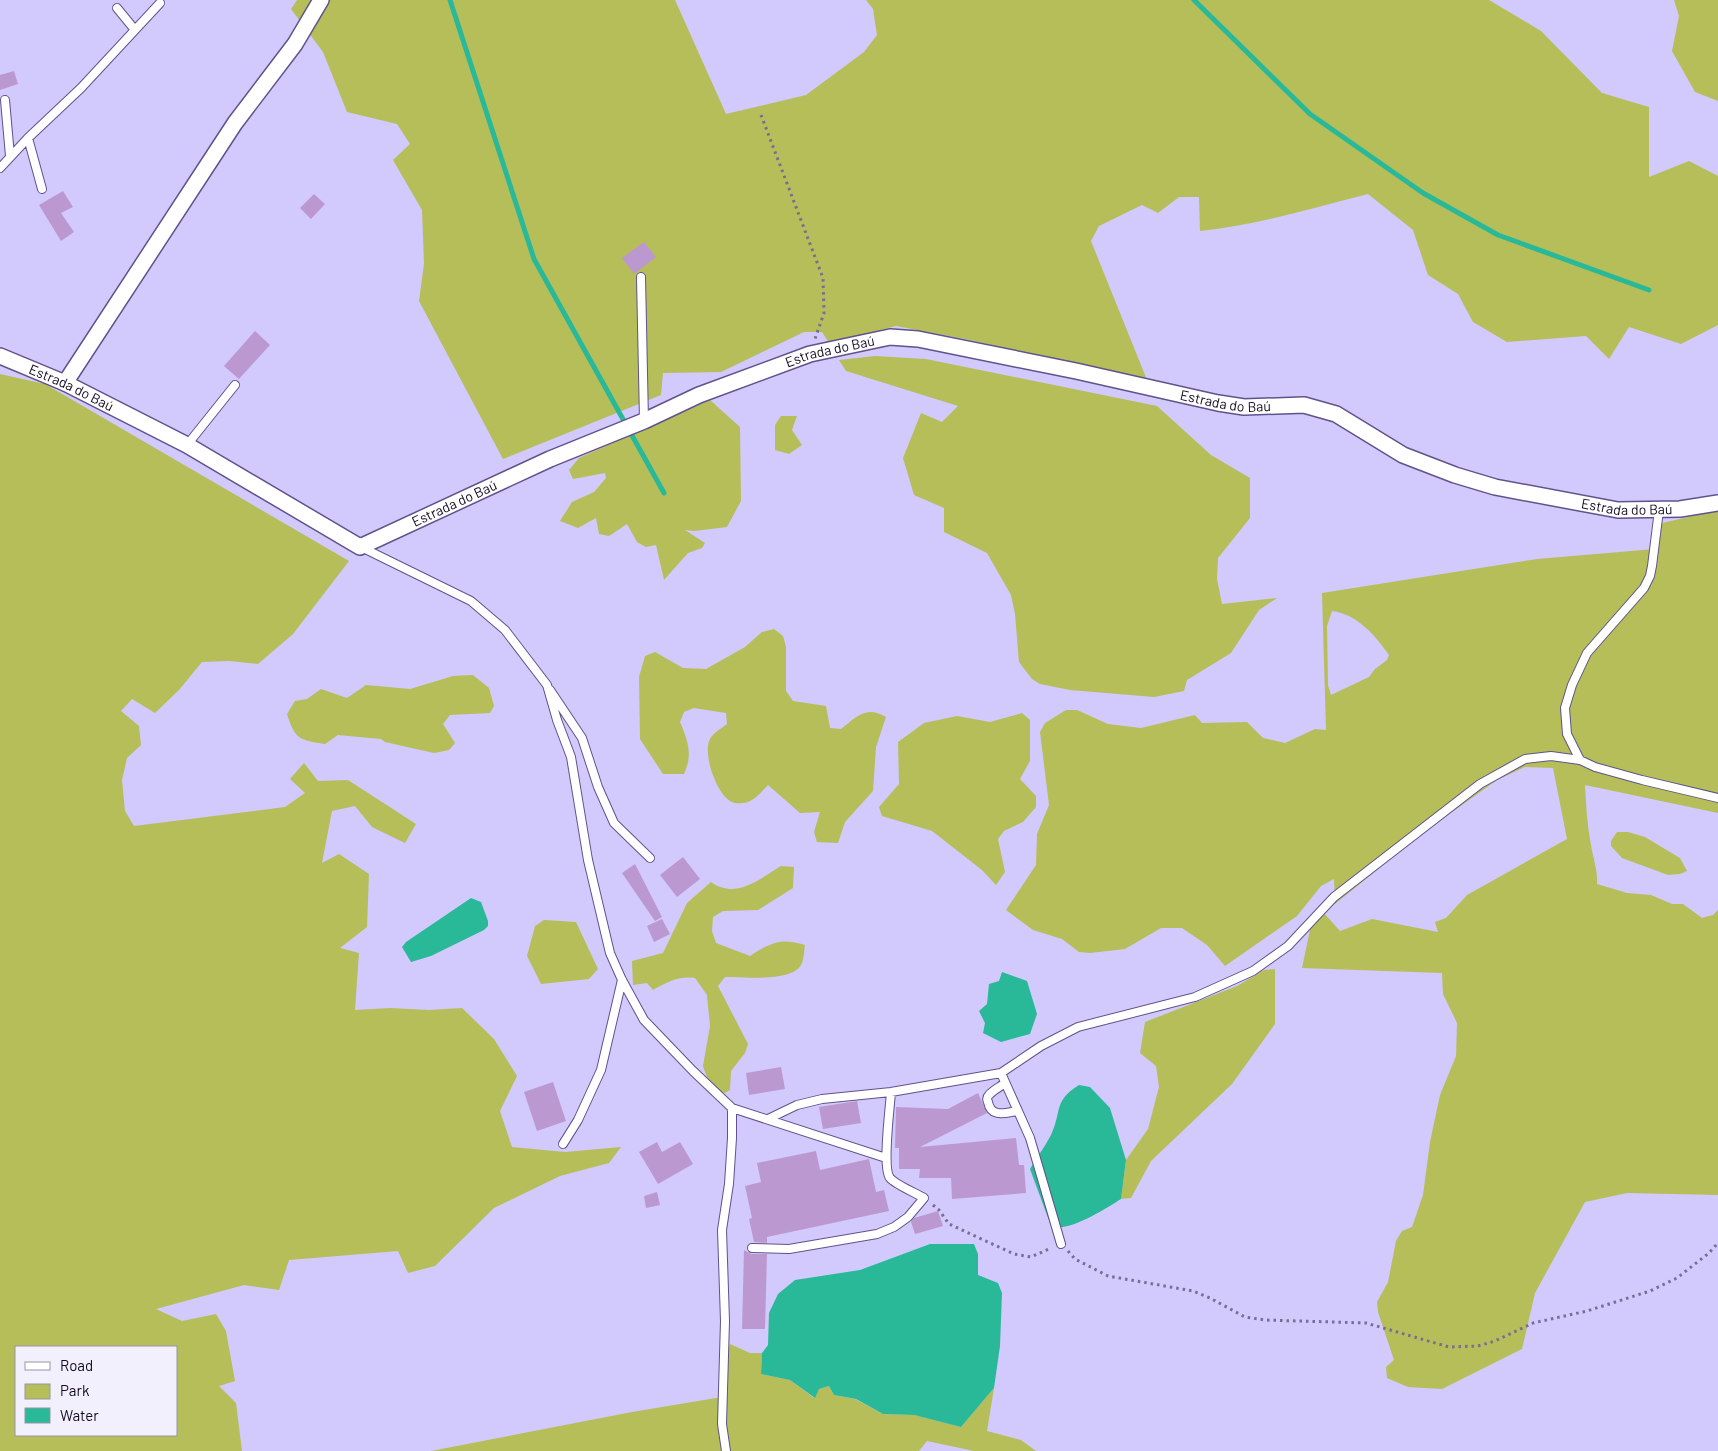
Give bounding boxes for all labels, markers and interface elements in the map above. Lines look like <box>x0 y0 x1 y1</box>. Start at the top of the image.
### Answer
street label: Estrada do Baú <box>783 332 876 370</box>
street label: Estrada do Baú <box>27 360 117 414</box>
street label: Estrada do Baú <box>1179 386 1271 415</box>
street label: Estrada do Baú <box>409 476 499 530</box>
street label: Estrada do Baú <box>1580 494 1673 518</box>
legend <box>15 1346 178 1436</box>
text: Road <box>60 1356 93 1374</box>
text: Park <box>60 1381 90 1399</box>
text: Water <box>60 1406 99 1424</box>

